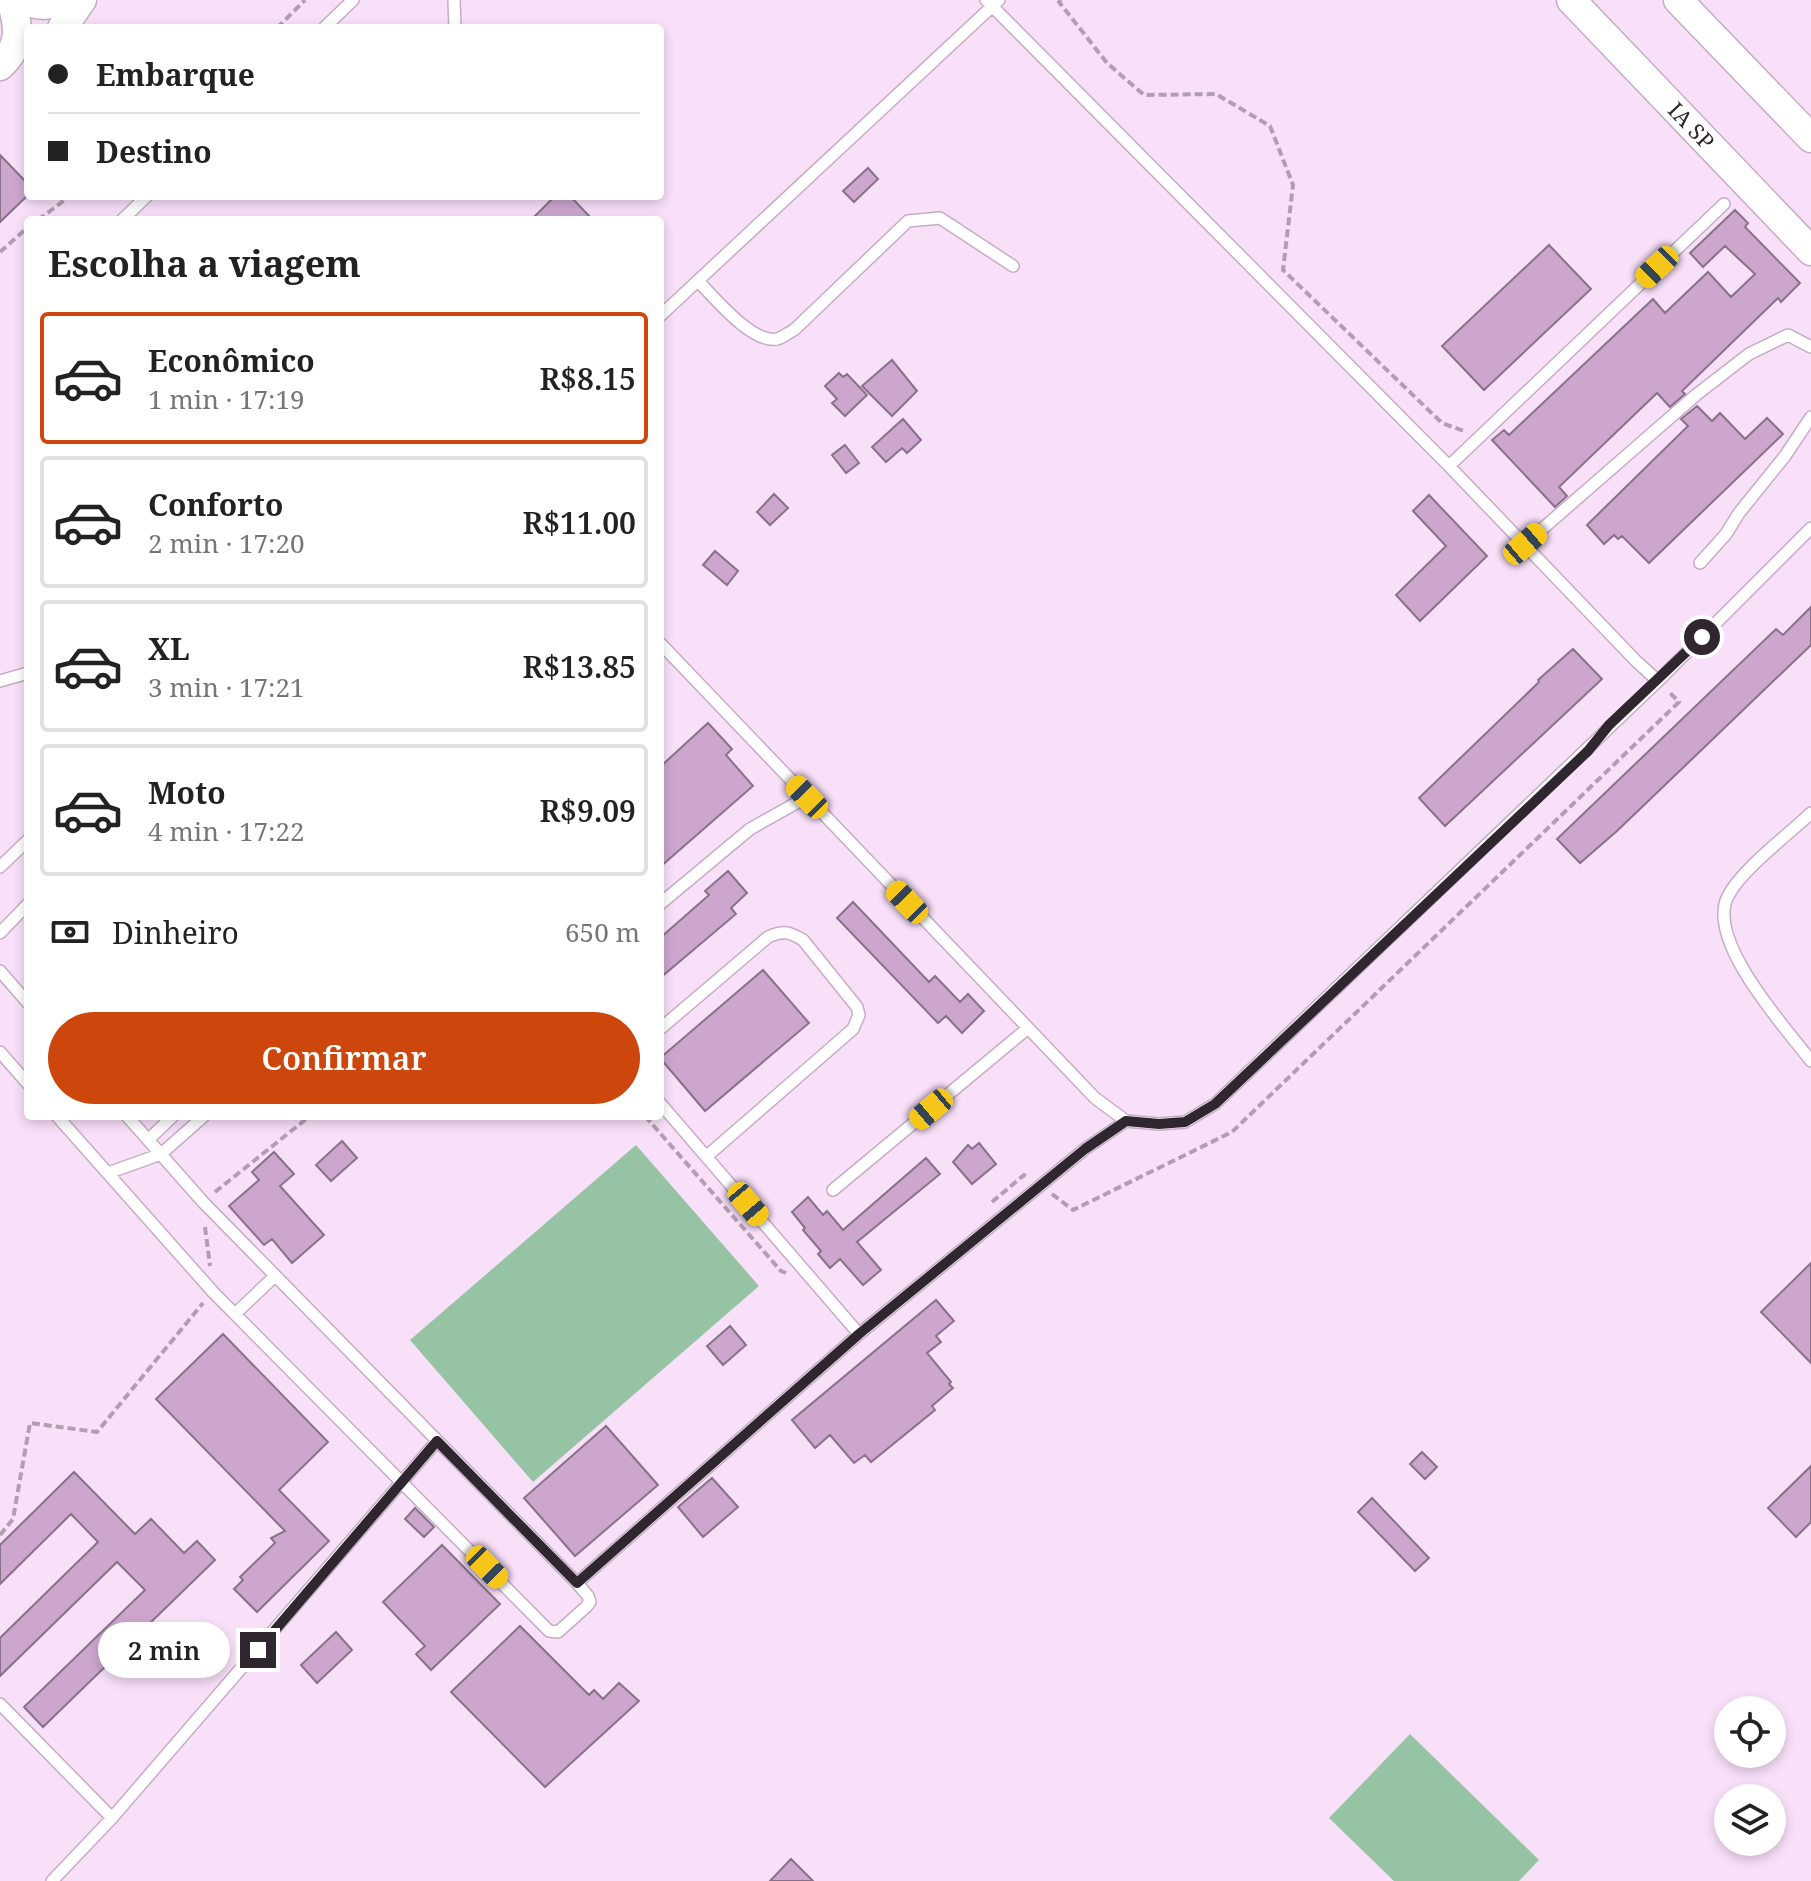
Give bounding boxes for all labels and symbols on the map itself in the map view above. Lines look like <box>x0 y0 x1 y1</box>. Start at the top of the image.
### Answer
street label: IA SP <box>1662 95 1722 155</box>
car <box>1631 242 1683 292</box>
car <box>1499 519 1551 569</box>
route start <box>1684 619 1720 655</box>
car <box>782 771 832 823</box>
car <box>882 876 932 928</box>
car <box>905 1084 957 1134</box>
car <box>723 1178 773 1230</box>
car <box>462 1541 512 1593</box>
callout: 2 min <box>98 1622 230 1678</box>
route end <box>240 1632 276 1668</box>

